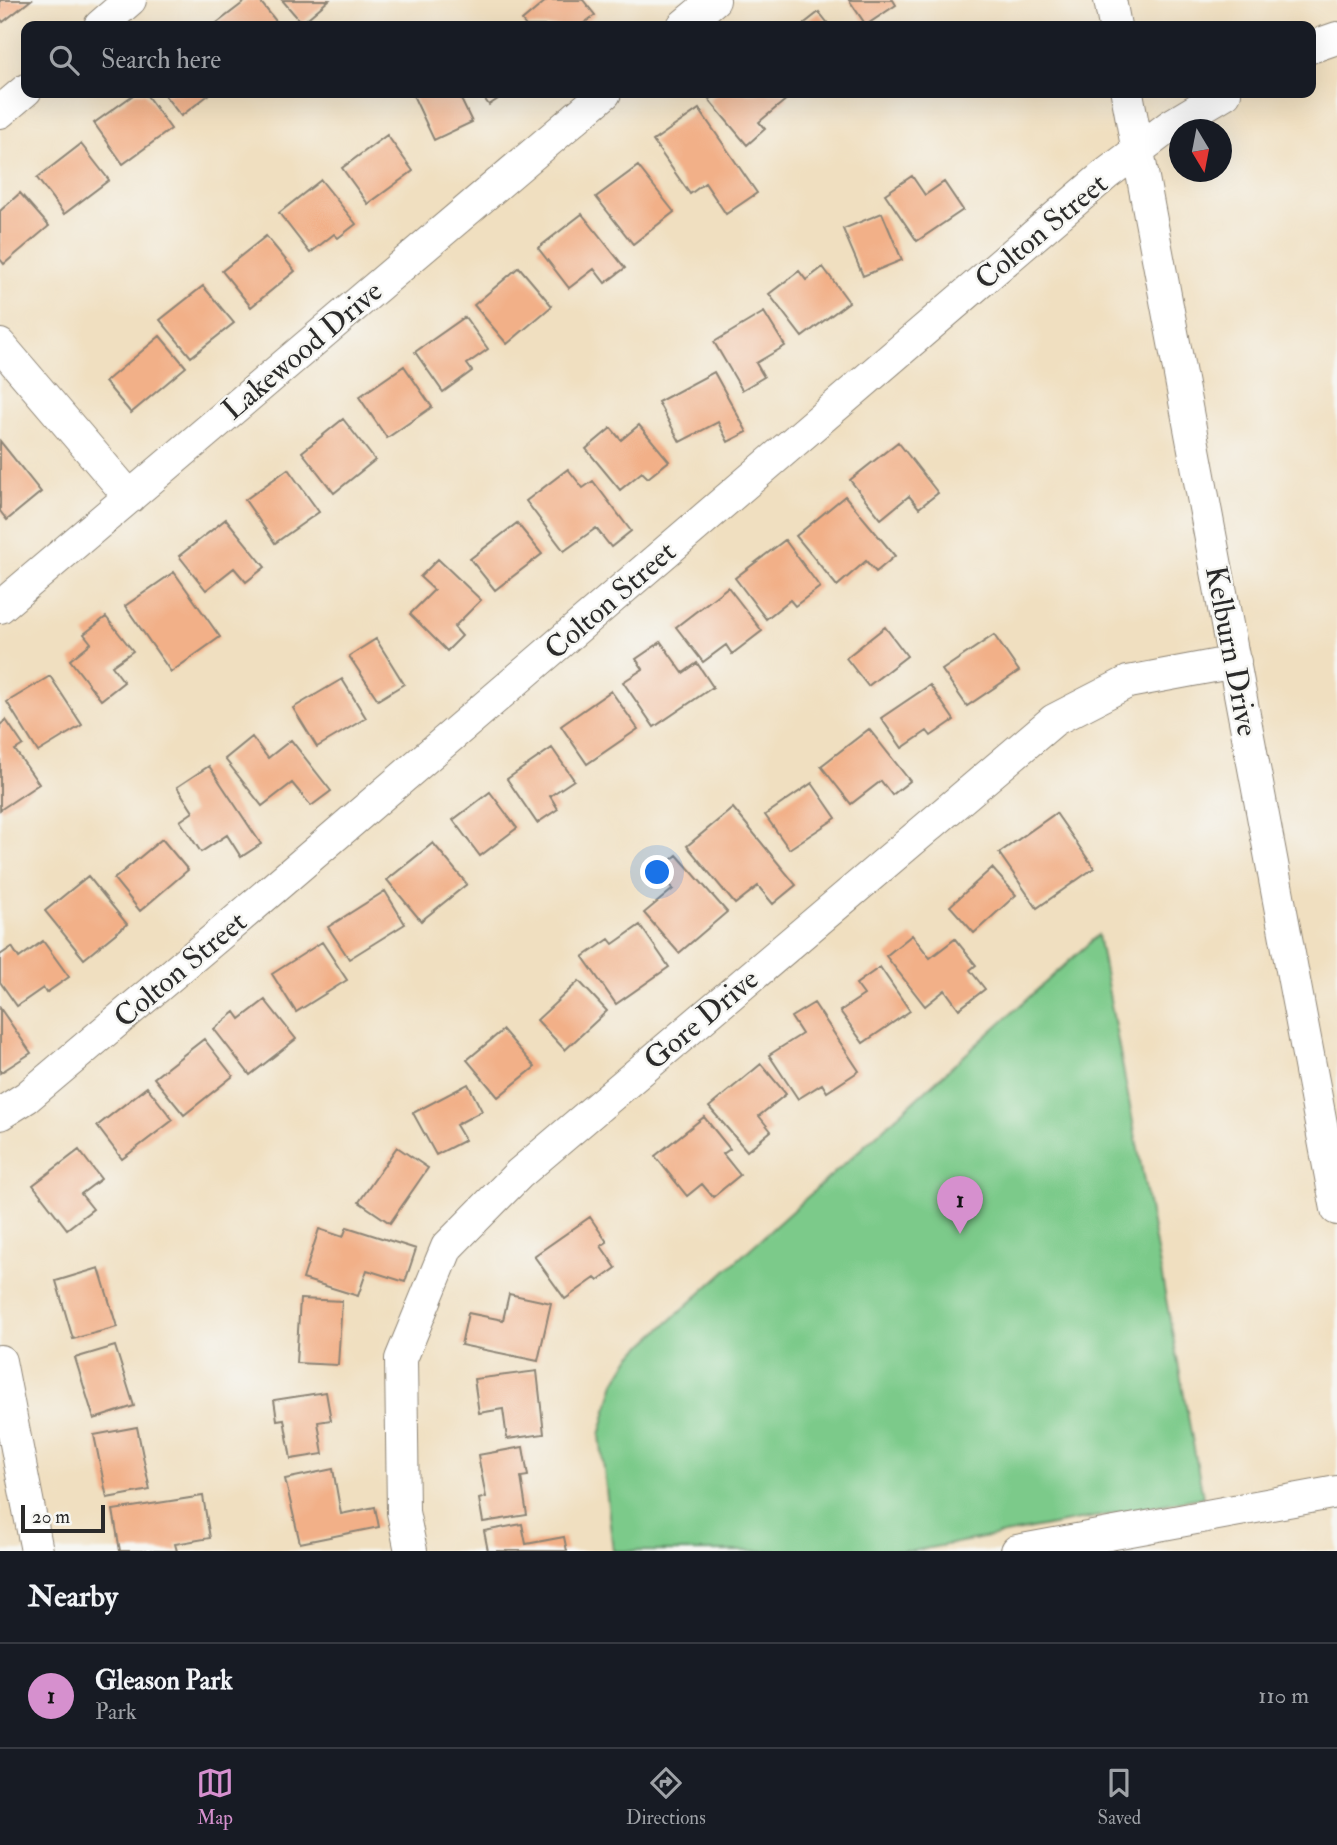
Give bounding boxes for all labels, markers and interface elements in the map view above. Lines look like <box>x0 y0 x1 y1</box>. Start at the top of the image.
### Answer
search box <box>21 21 1316 98</box>
icon: search <box>45 41 83 79</box>
text: Search here <box>101 44 221 76</box>
north arrow <box>1169 119 1232 182</box>
street label: Colton Street <box>967 165 1115 298</box>
street label: Lakewood Drive <box>215 273 390 428</box>
street label: Colton Street <box>537 533 684 667</box>
street label: Kelburn Drive <box>1197 563 1266 739</box>
your location <box>640 855 674 889</box>
street label: Colton Street <box>106 903 254 1036</box>
street label: Gore Drive <box>636 961 766 1078</box>
pin: 1 <box>937 1176 983 1234</box>
scale bar <box>21 1502 105 1534</box>
text: 20 m <box>32 1505 70 1529</box>
text: Nearby <box>28 1578 118 1615</box>
text: Gleason Park <box>95 1665 233 1697</box>
text: 1 <box>47 1681 55 1710</box>
text: 110 m <box>1258 1681 1309 1710</box>
text: Park <box>95 1697 137 1726</box>
tab: Map <box>196 1764 234 1830</box>
tab: Directions <box>626 1764 706 1830</box>
tab: Saved <box>1098 1764 1141 1830</box>

